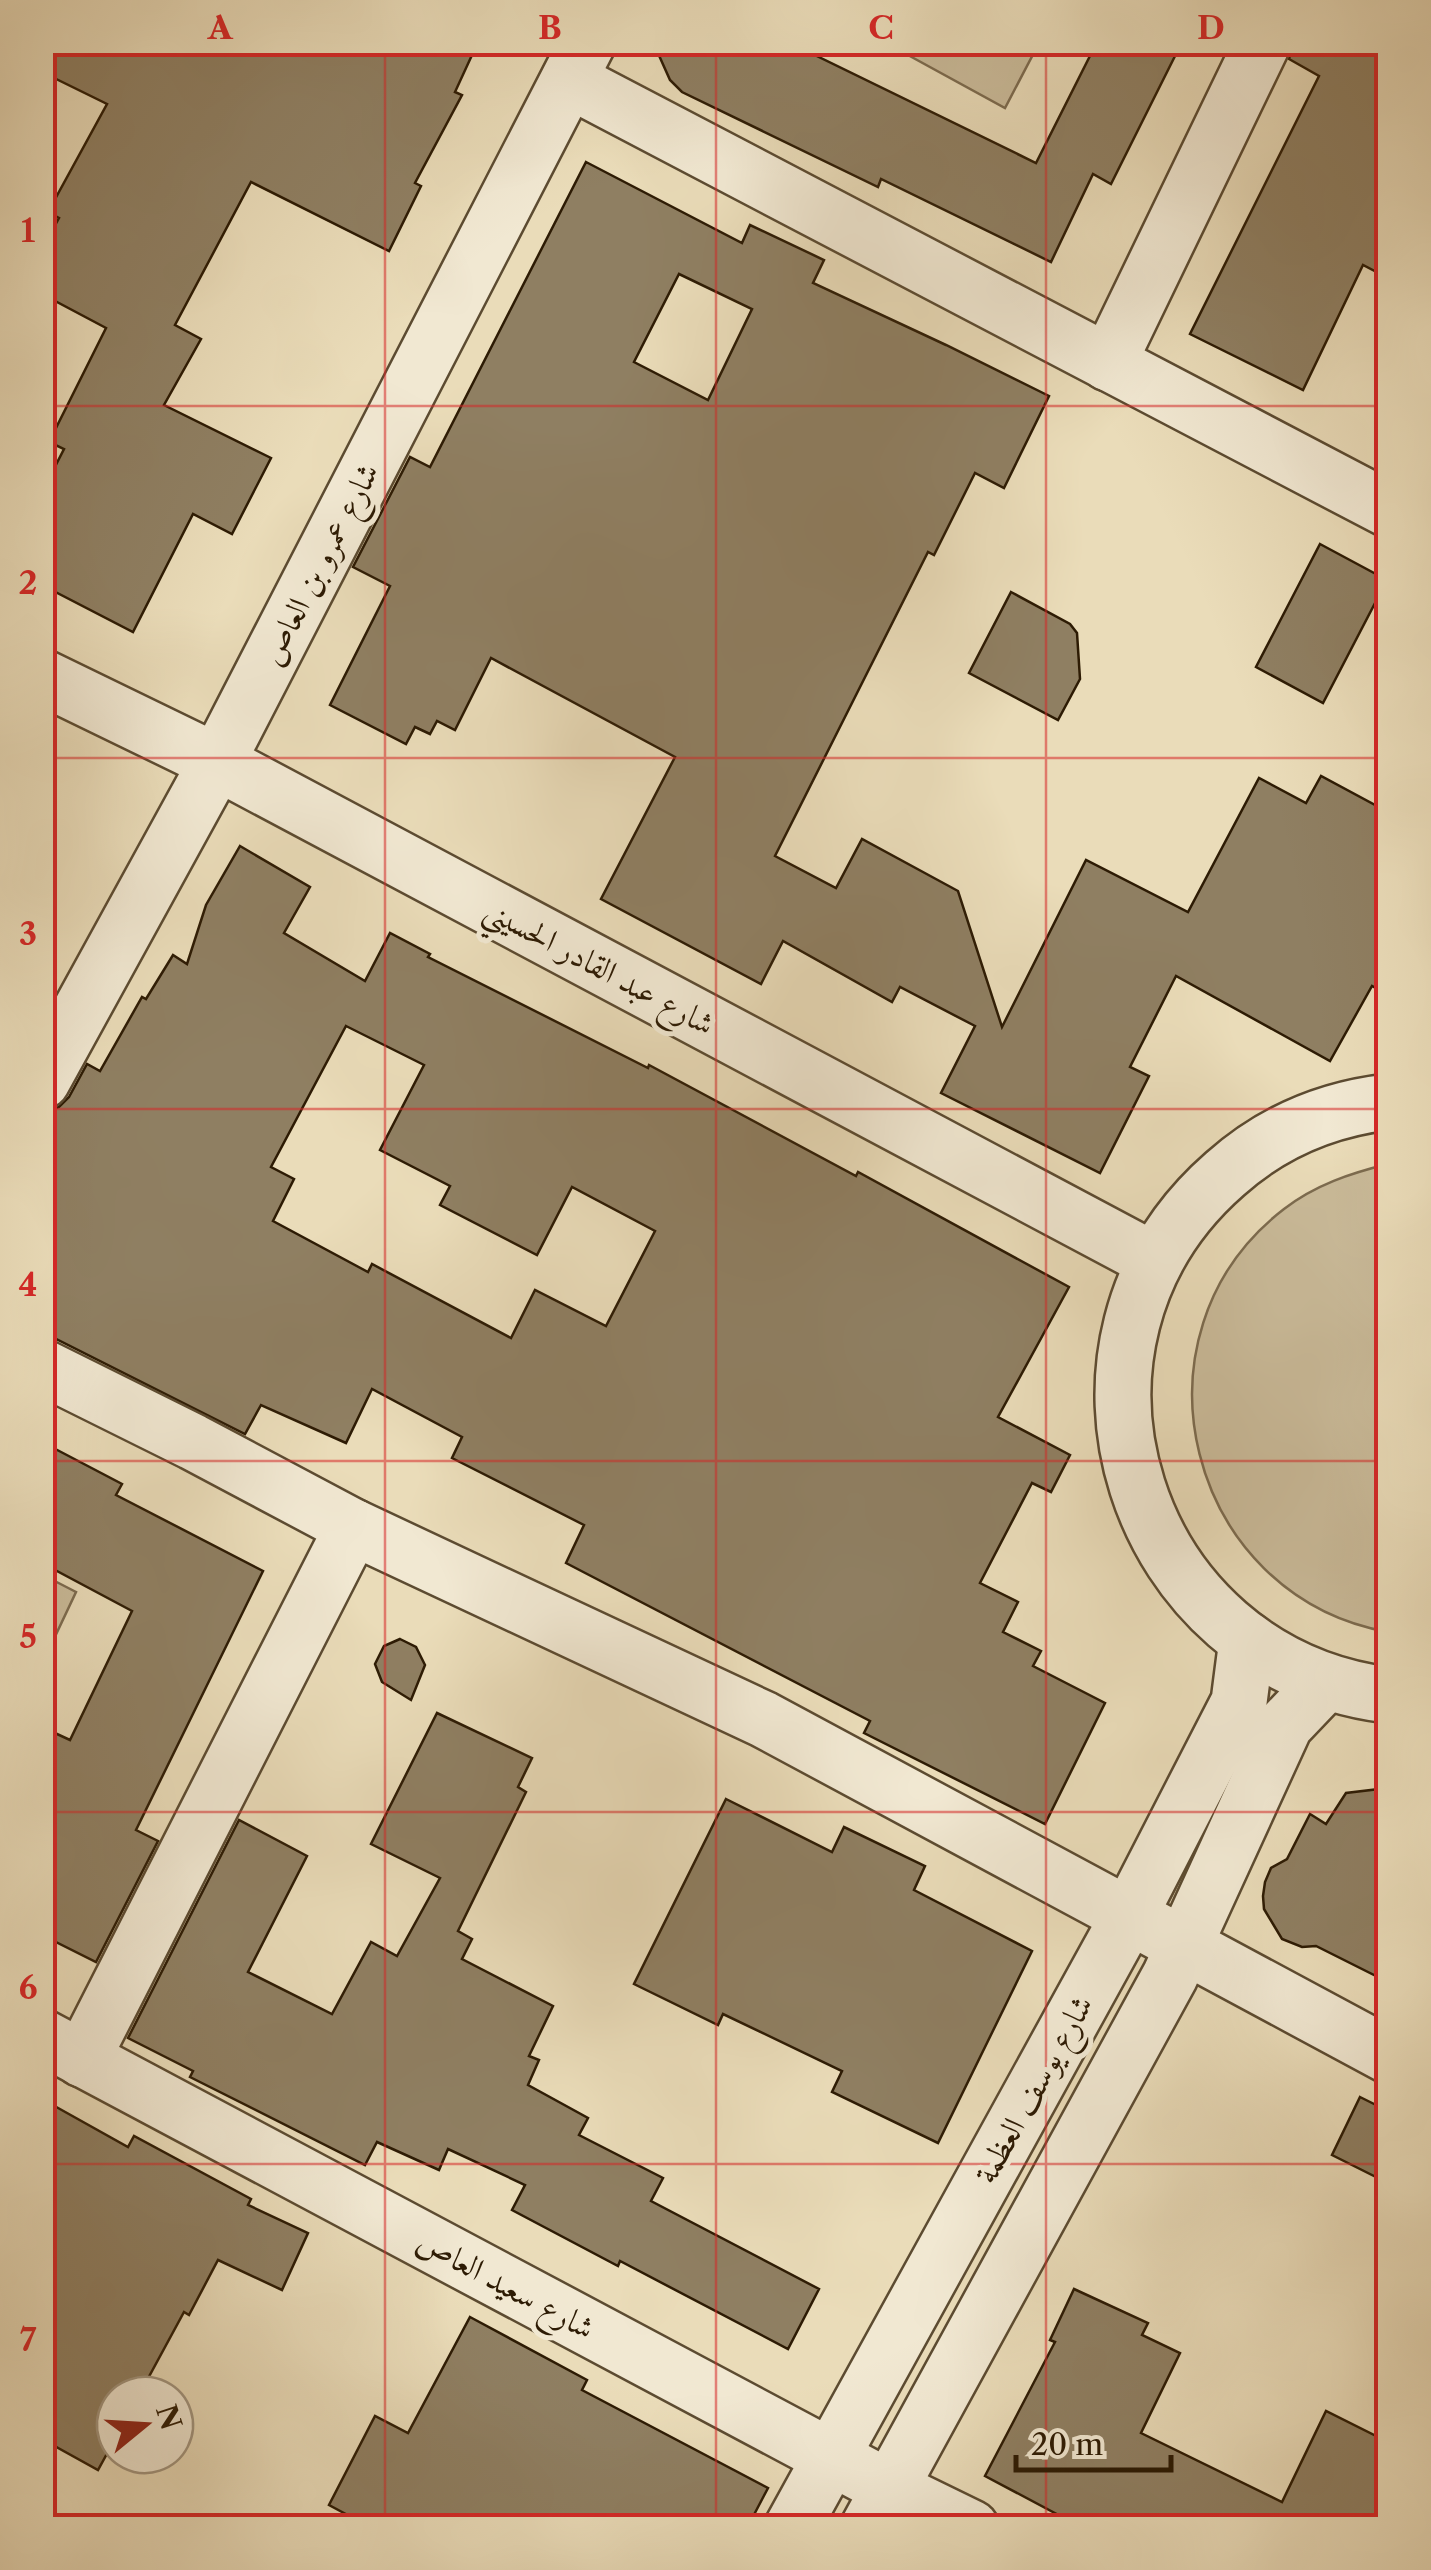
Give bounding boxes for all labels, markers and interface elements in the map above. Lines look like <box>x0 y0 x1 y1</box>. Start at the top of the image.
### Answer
text: A <box>207 8 234 47</box>
text: B <box>538 8 562 47</box>
text: C <box>868 8 894 47</box>
text: D <box>1197 8 1225 47</box>
text: 1 <box>21 211 36 250</box>
street label: شارع عمرو بن العاص <box>251 456 394 675</box>
text: 2 <box>19 563 37 602</box>
street label: شارع عبد القادر الحسيني <box>473 889 722 1053</box>
text: 3 <box>19 914 37 953</box>
text: 4 <box>19 1265 37 1304</box>
text: 5 <box>19 1617 37 1656</box>
text: 6 <box>18 1968 38 2007</box>
street label: شارع يوسف العظمة <box>965 1988 1108 2194</box>
street label: شارع سعيد العاص <box>407 2221 602 2354</box>
text: 7 <box>20 2320 37 2359</box>
north arrow <box>95 2375 195 2475</box>
text: N <box>149 2400 189 2434</box>
scale bar <box>1016 2410 1171 2472</box>
text: 20 m <box>1031 2426 1103 2463</box>

